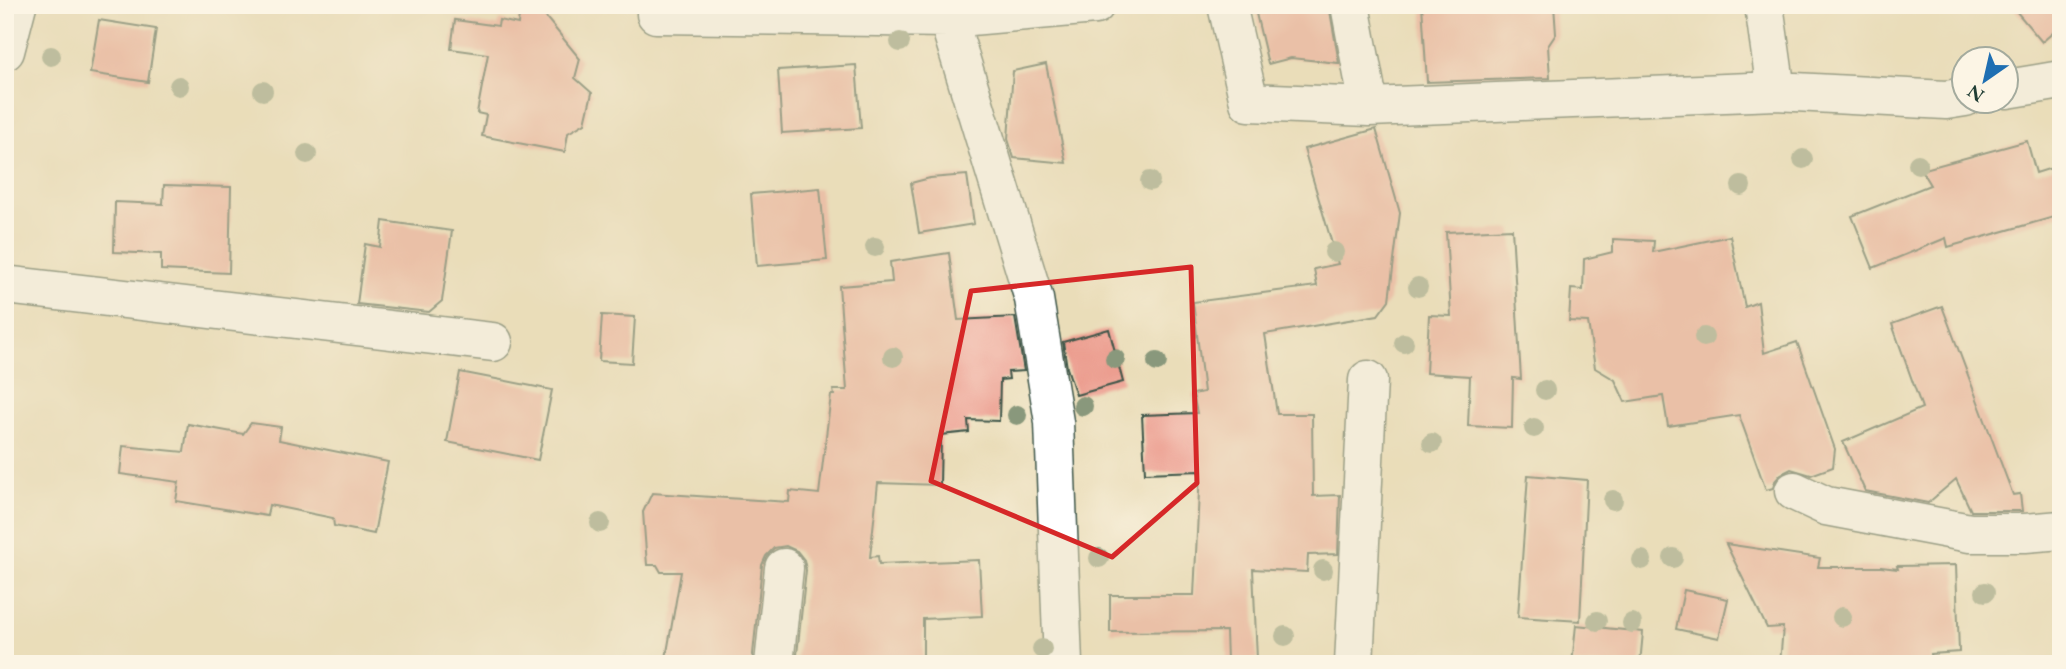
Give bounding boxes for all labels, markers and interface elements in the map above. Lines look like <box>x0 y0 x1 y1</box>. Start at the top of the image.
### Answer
north arrow <box>1951 46 2021 116</box>
text: N <box>1962 79 1989 108</box>

